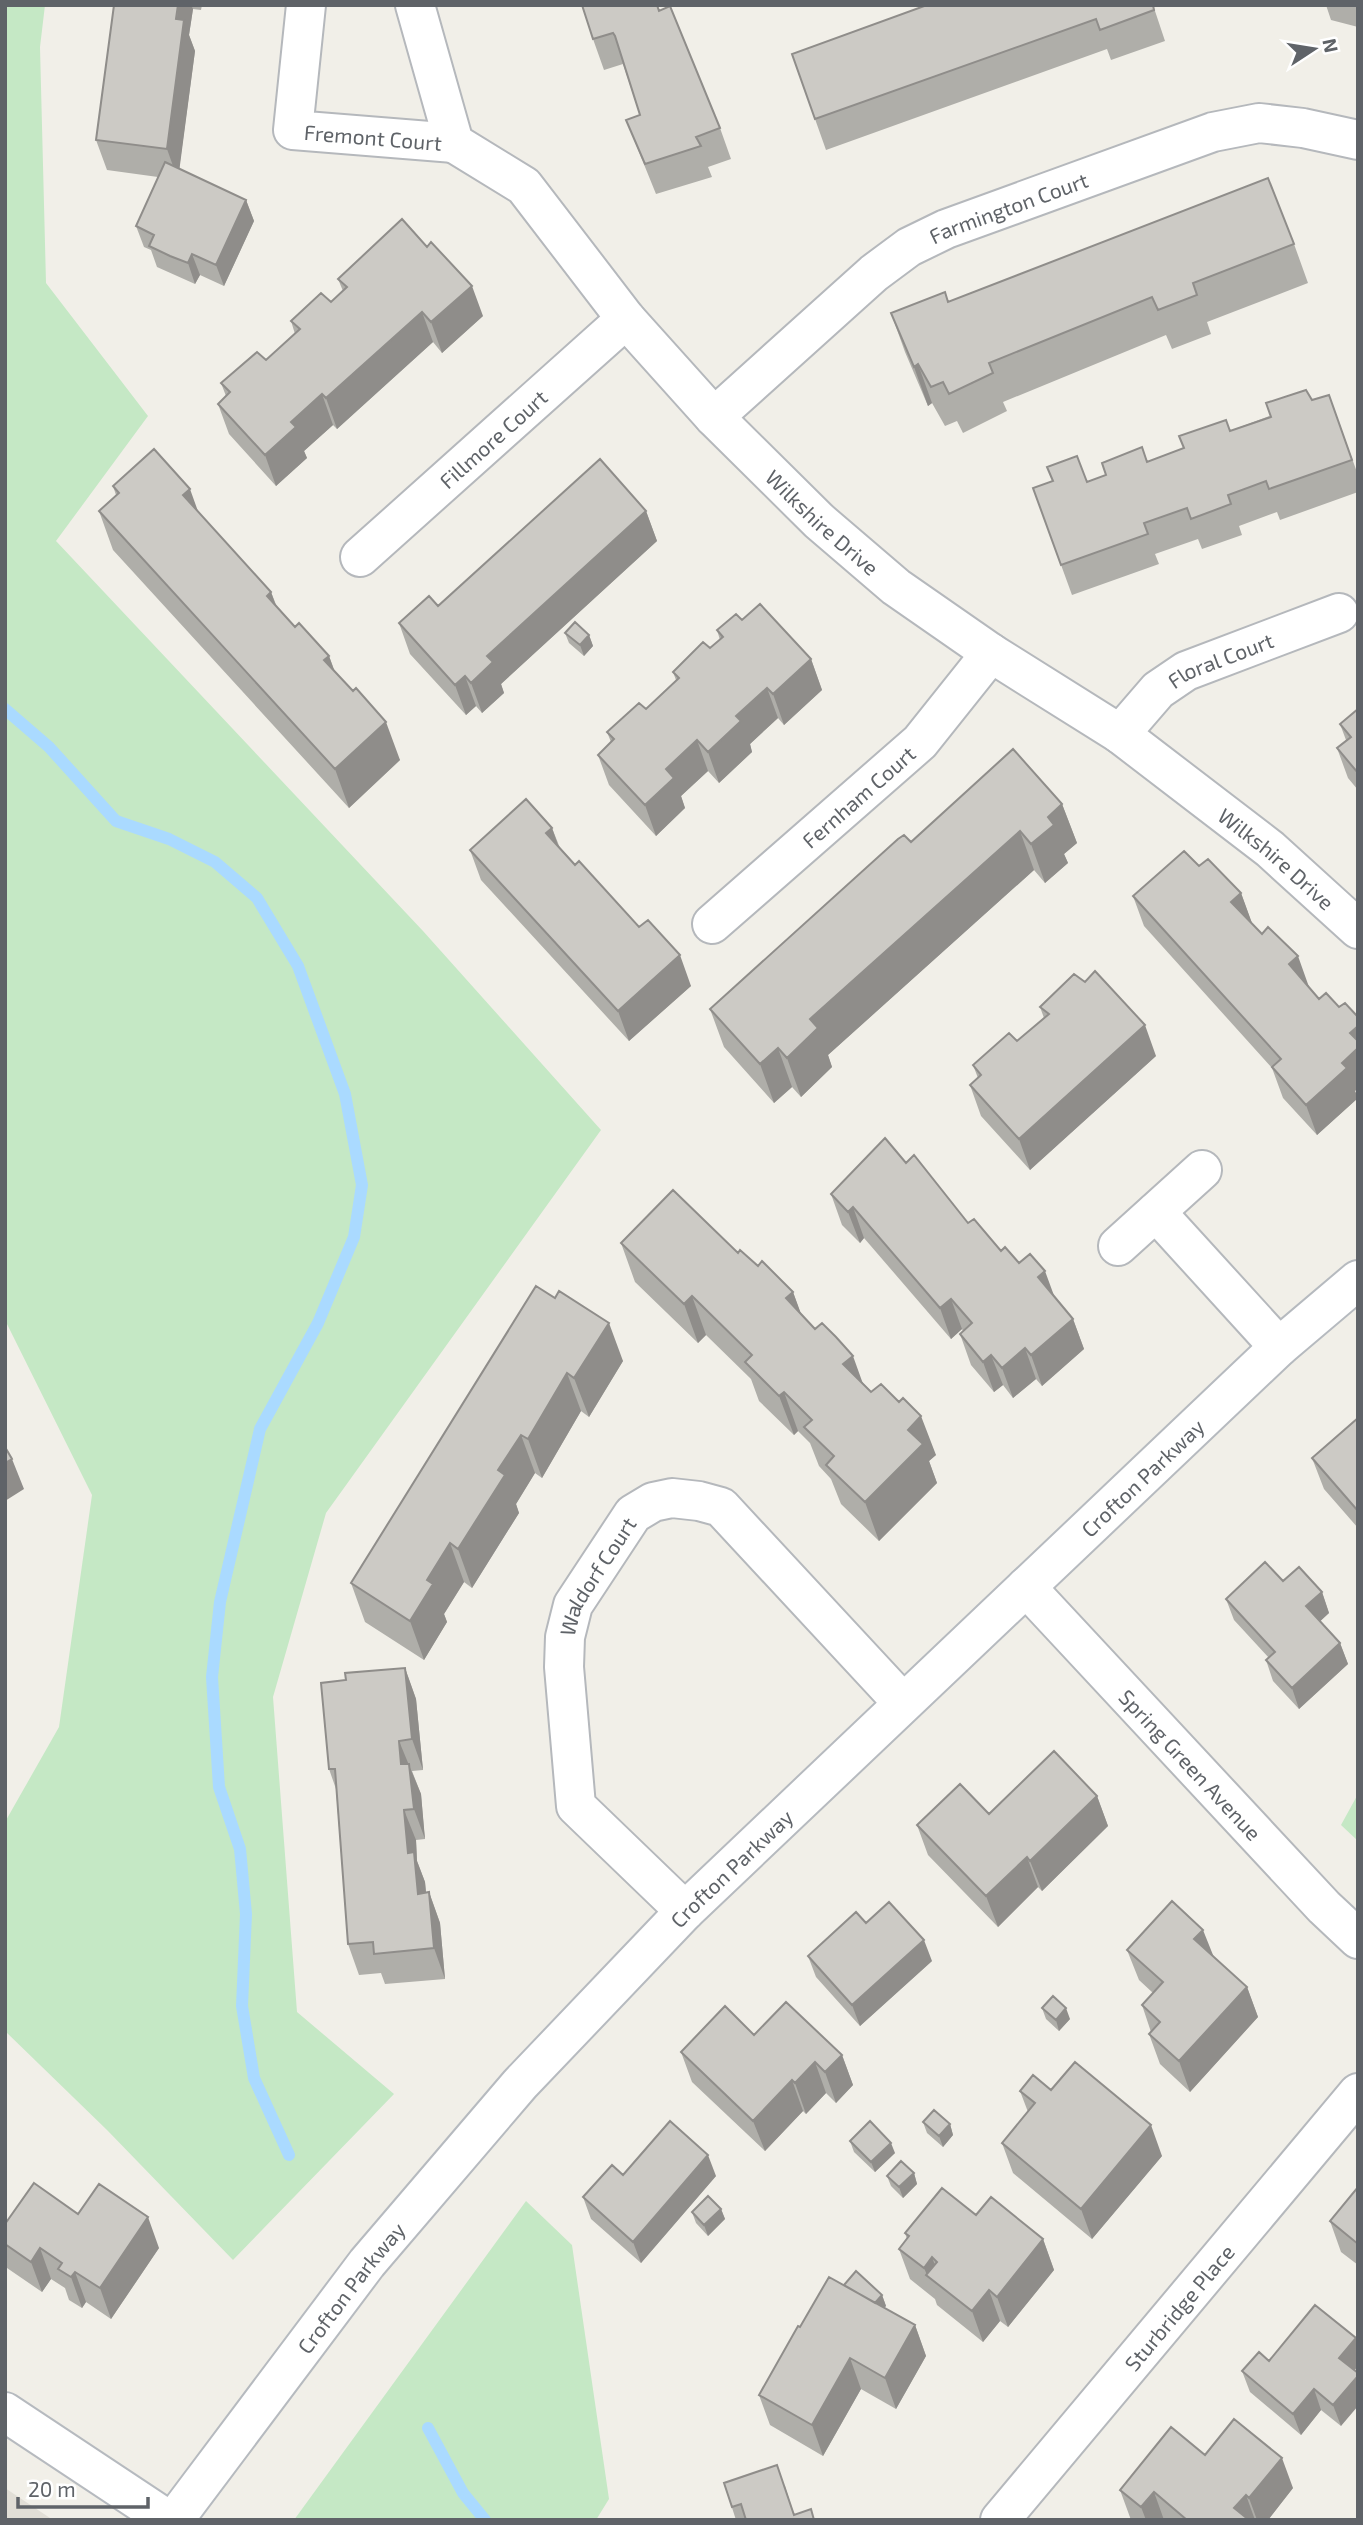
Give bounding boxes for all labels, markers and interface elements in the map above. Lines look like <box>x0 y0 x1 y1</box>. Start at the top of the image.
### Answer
north arrow <box>1279 14 1349 84</box>
text: N <box>1318 36 1344 54</box>
street label: Fremont Court <box>303 118 443 154</box>
street label: Farmington Court <box>925 166 1091 248</box>
street label: Fillmore Court <box>434 384 552 493</box>
street label: Wilkshire Drive <box>761 464 884 580</box>
street label: Floral Court <box>1162 627 1277 693</box>
street label: Fernham Court <box>796 740 920 852</box>
street label: Wilkshire Drive <box>1214 802 1340 914</box>
street label: Crofton Parkway <box>1075 1413 1208 1541</box>
street label: Waldorf Court <box>553 1512 640 1638</box>
street label: Spring Green Avenue <box>1115 1684 1267 1845</box>
street label: Crofton Parkway <box>664 1804 797 1932</box>
street label: Crofton Parkway <box>291 2217 409 2358</box>
street label: Sturbridge Place <box>1119 2239 1239 2375</box>
scale bar <box>18 2466 147 2510</box>
text: 20 m <box>28 2476 76 2501</box>

